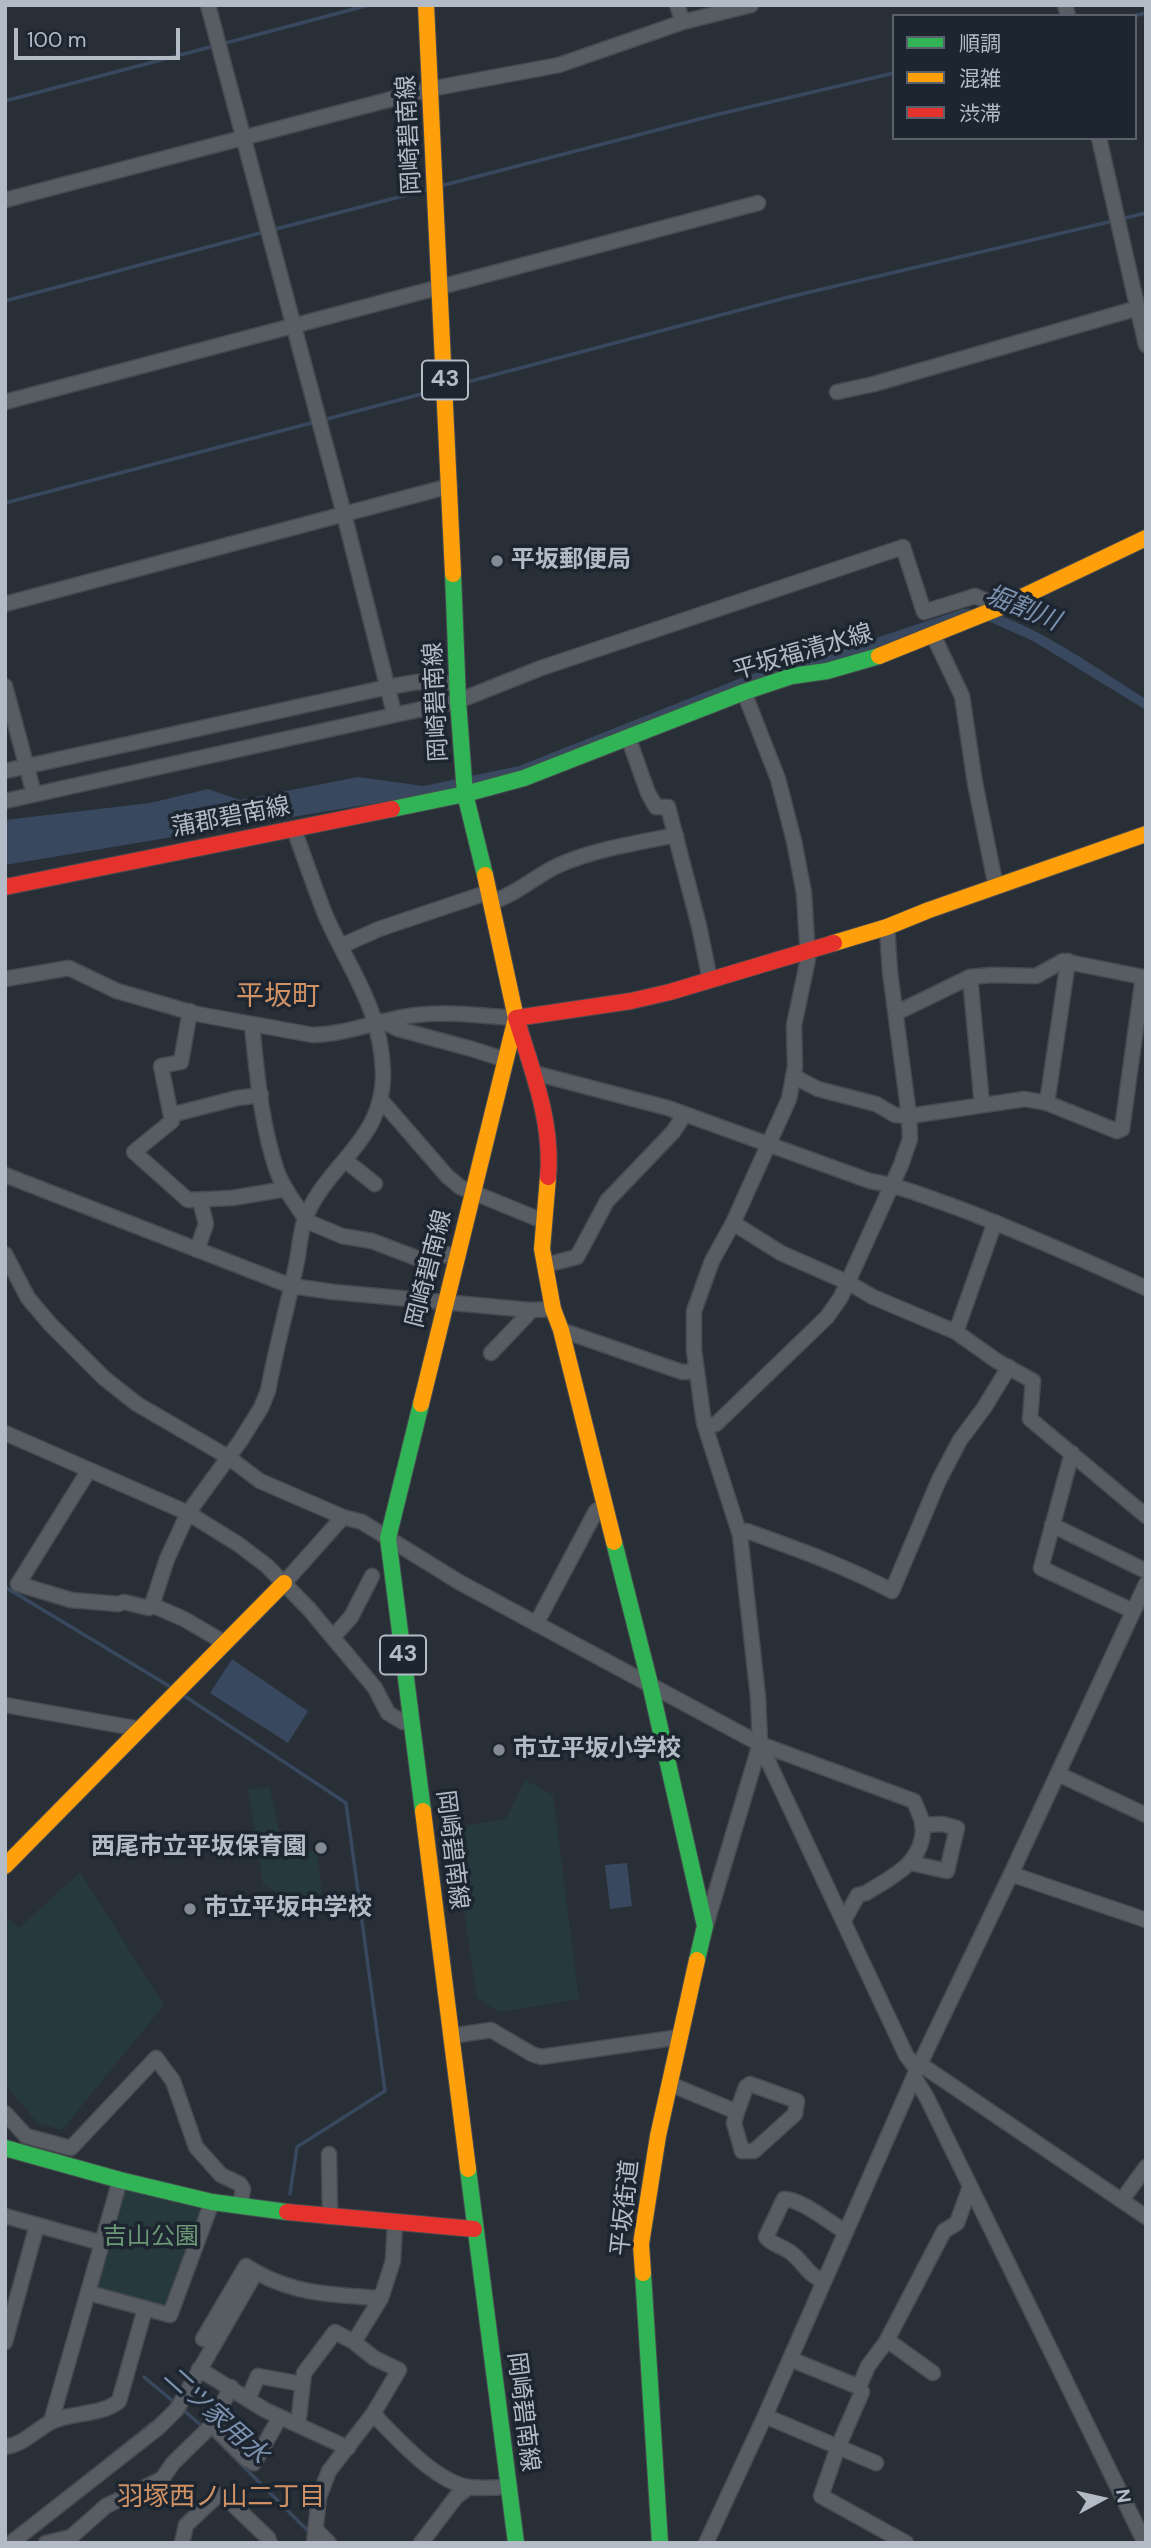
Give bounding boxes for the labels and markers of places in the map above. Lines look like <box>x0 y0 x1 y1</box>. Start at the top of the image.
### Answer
place label: 平坂郵便局 <box>511 547 631 575</box>
marker: 平坂郵便局 <box>489 553 505 569</box>
place label: 市立平坂小学校 <box>513 1736 681 1764</box>
marker: 市立平坂小学校 <box>491 1742 507 1758</box>
place label: 西尾市立平坂保育園 <box>91 1834 307 1862</box>
marker: 西尾市立平坂保育園 <box>313 1840 329 1856</box>
place label: 市立平坂中学校 <box>204 1895 372 1923</box>
marker: 市立平坂中学校 <box>182 1901 198 1917</box>

